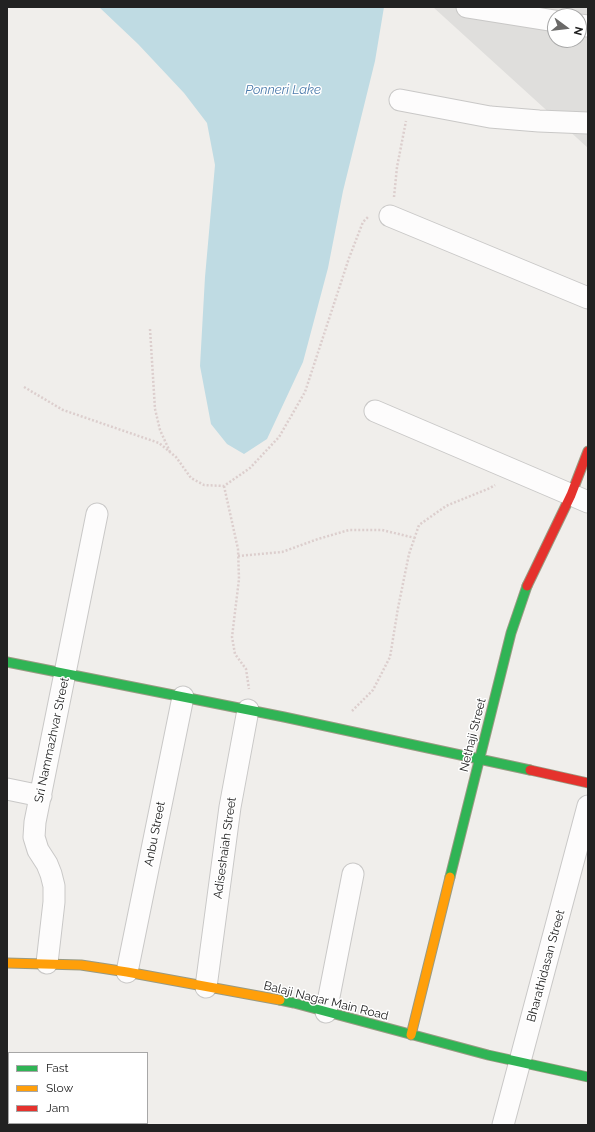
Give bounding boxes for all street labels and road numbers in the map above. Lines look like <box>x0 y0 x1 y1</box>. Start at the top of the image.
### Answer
street label: Sri Nammazhvar Street <box>32 676 72 804</box>
street label: Nethaji Street <box>457 697 489 773</box>
street label: Adiseshaiah Street <box>211 796 239 900</box>
street label: Anbu Street <box>142 800 168 868</box>
street label: Bharathidasan Street <box>524 908 568 1024</box>
street label: Balaji Nagar Main Road <box>262 979 390 1023</box>

